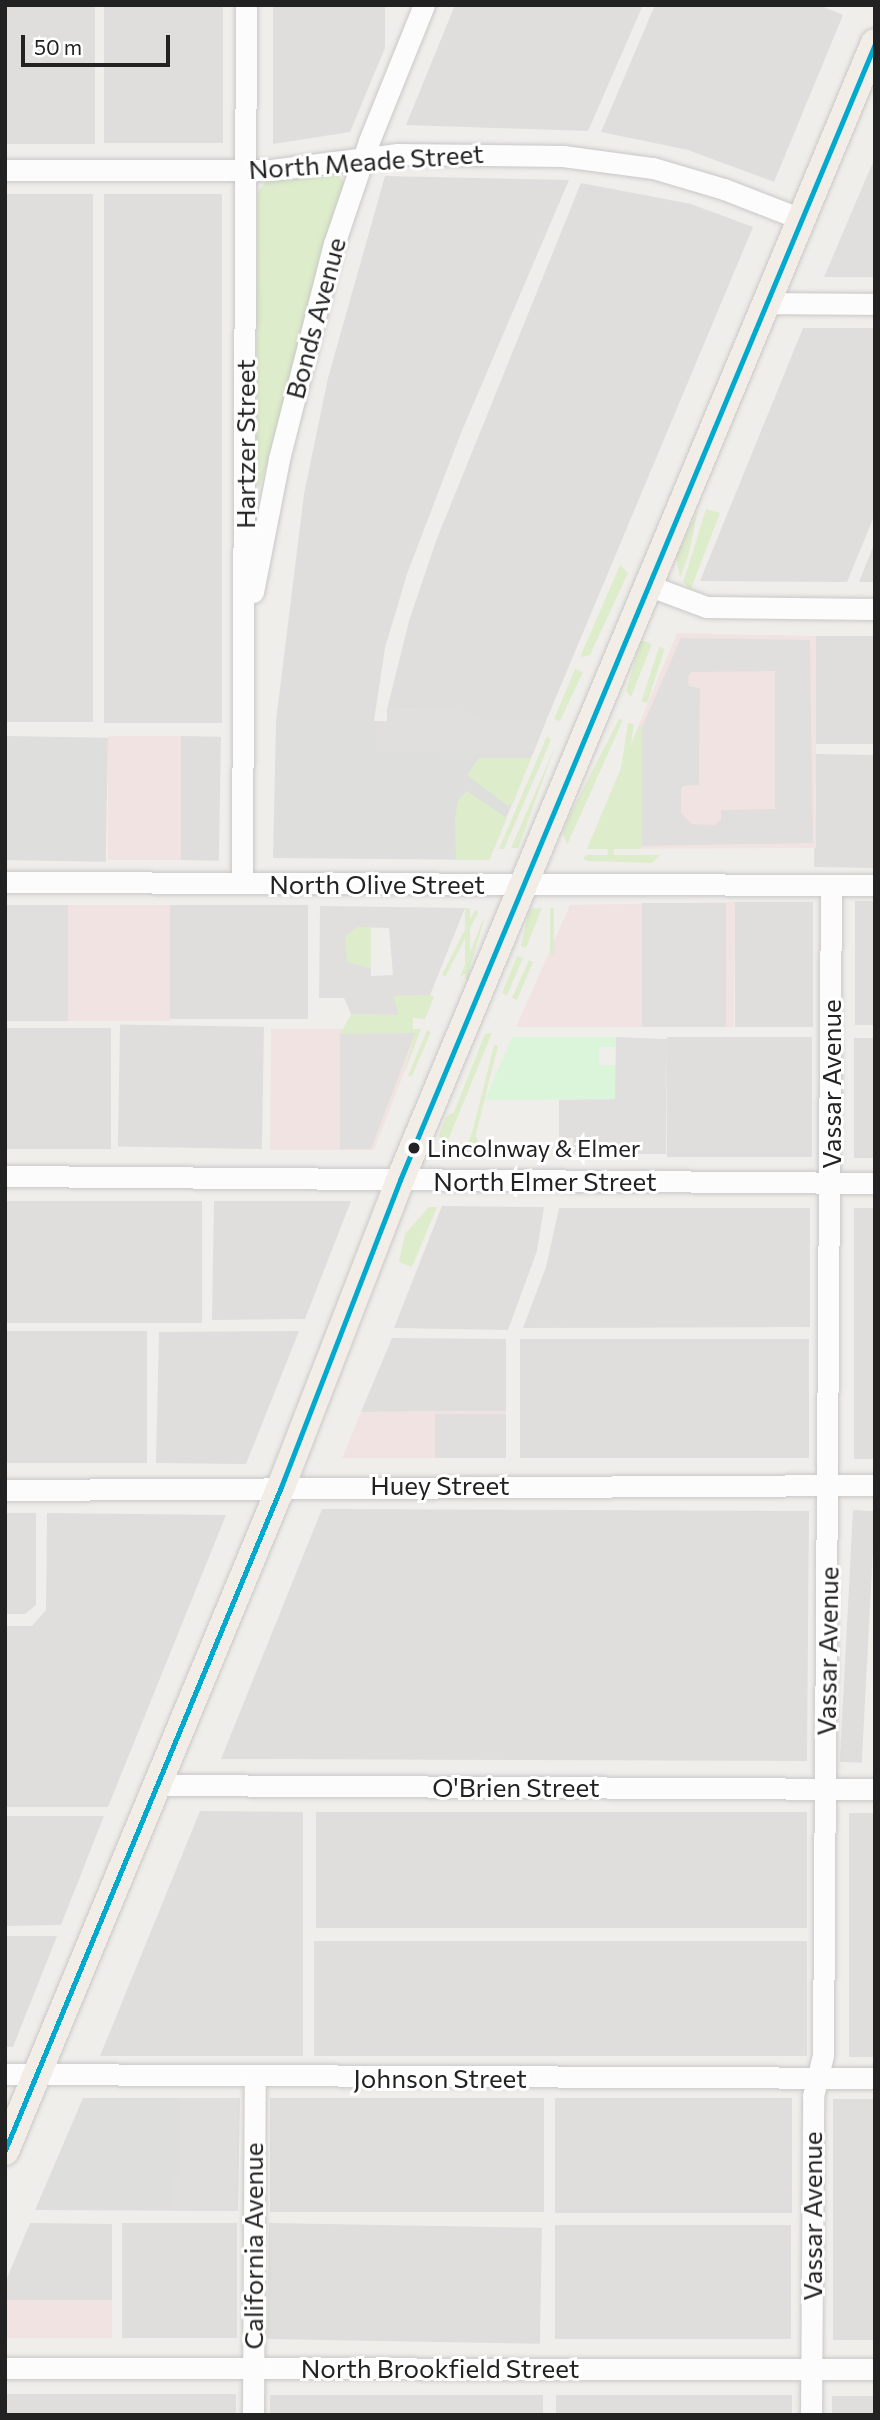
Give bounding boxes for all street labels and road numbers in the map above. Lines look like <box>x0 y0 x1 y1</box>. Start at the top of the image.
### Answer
street label: North Meade Street <box>248 137 484 185</box>
street label: Bonds Avenue <box>278 234 352 402</box>
street label: Hartzer Street <box>229 359 261 529</box>
street label: North Olive Street <box>269 868 485 900</box>
street label: Vassar Avenue <box>815 999 847 1169</box>
street label: North Elmer Street <box>433 1165 657 1197</box>
street label: Huey Street <box>370 1469 510 1501</box>
street label: Vassar Avenue <box>810 1566 844 1736</box>
street label: O'Brien Street <box>432 1771 600 1803</box>
street label: Johnson Street <box>353 2062 527 2094</box>
street label: Vassar Avenue <box>796 2131 828 2301</box>
street label: California Avenue <box>237 2142 269 2350</box>
street label: North Brookfield Street <box>301 2352 579 2384</box>

